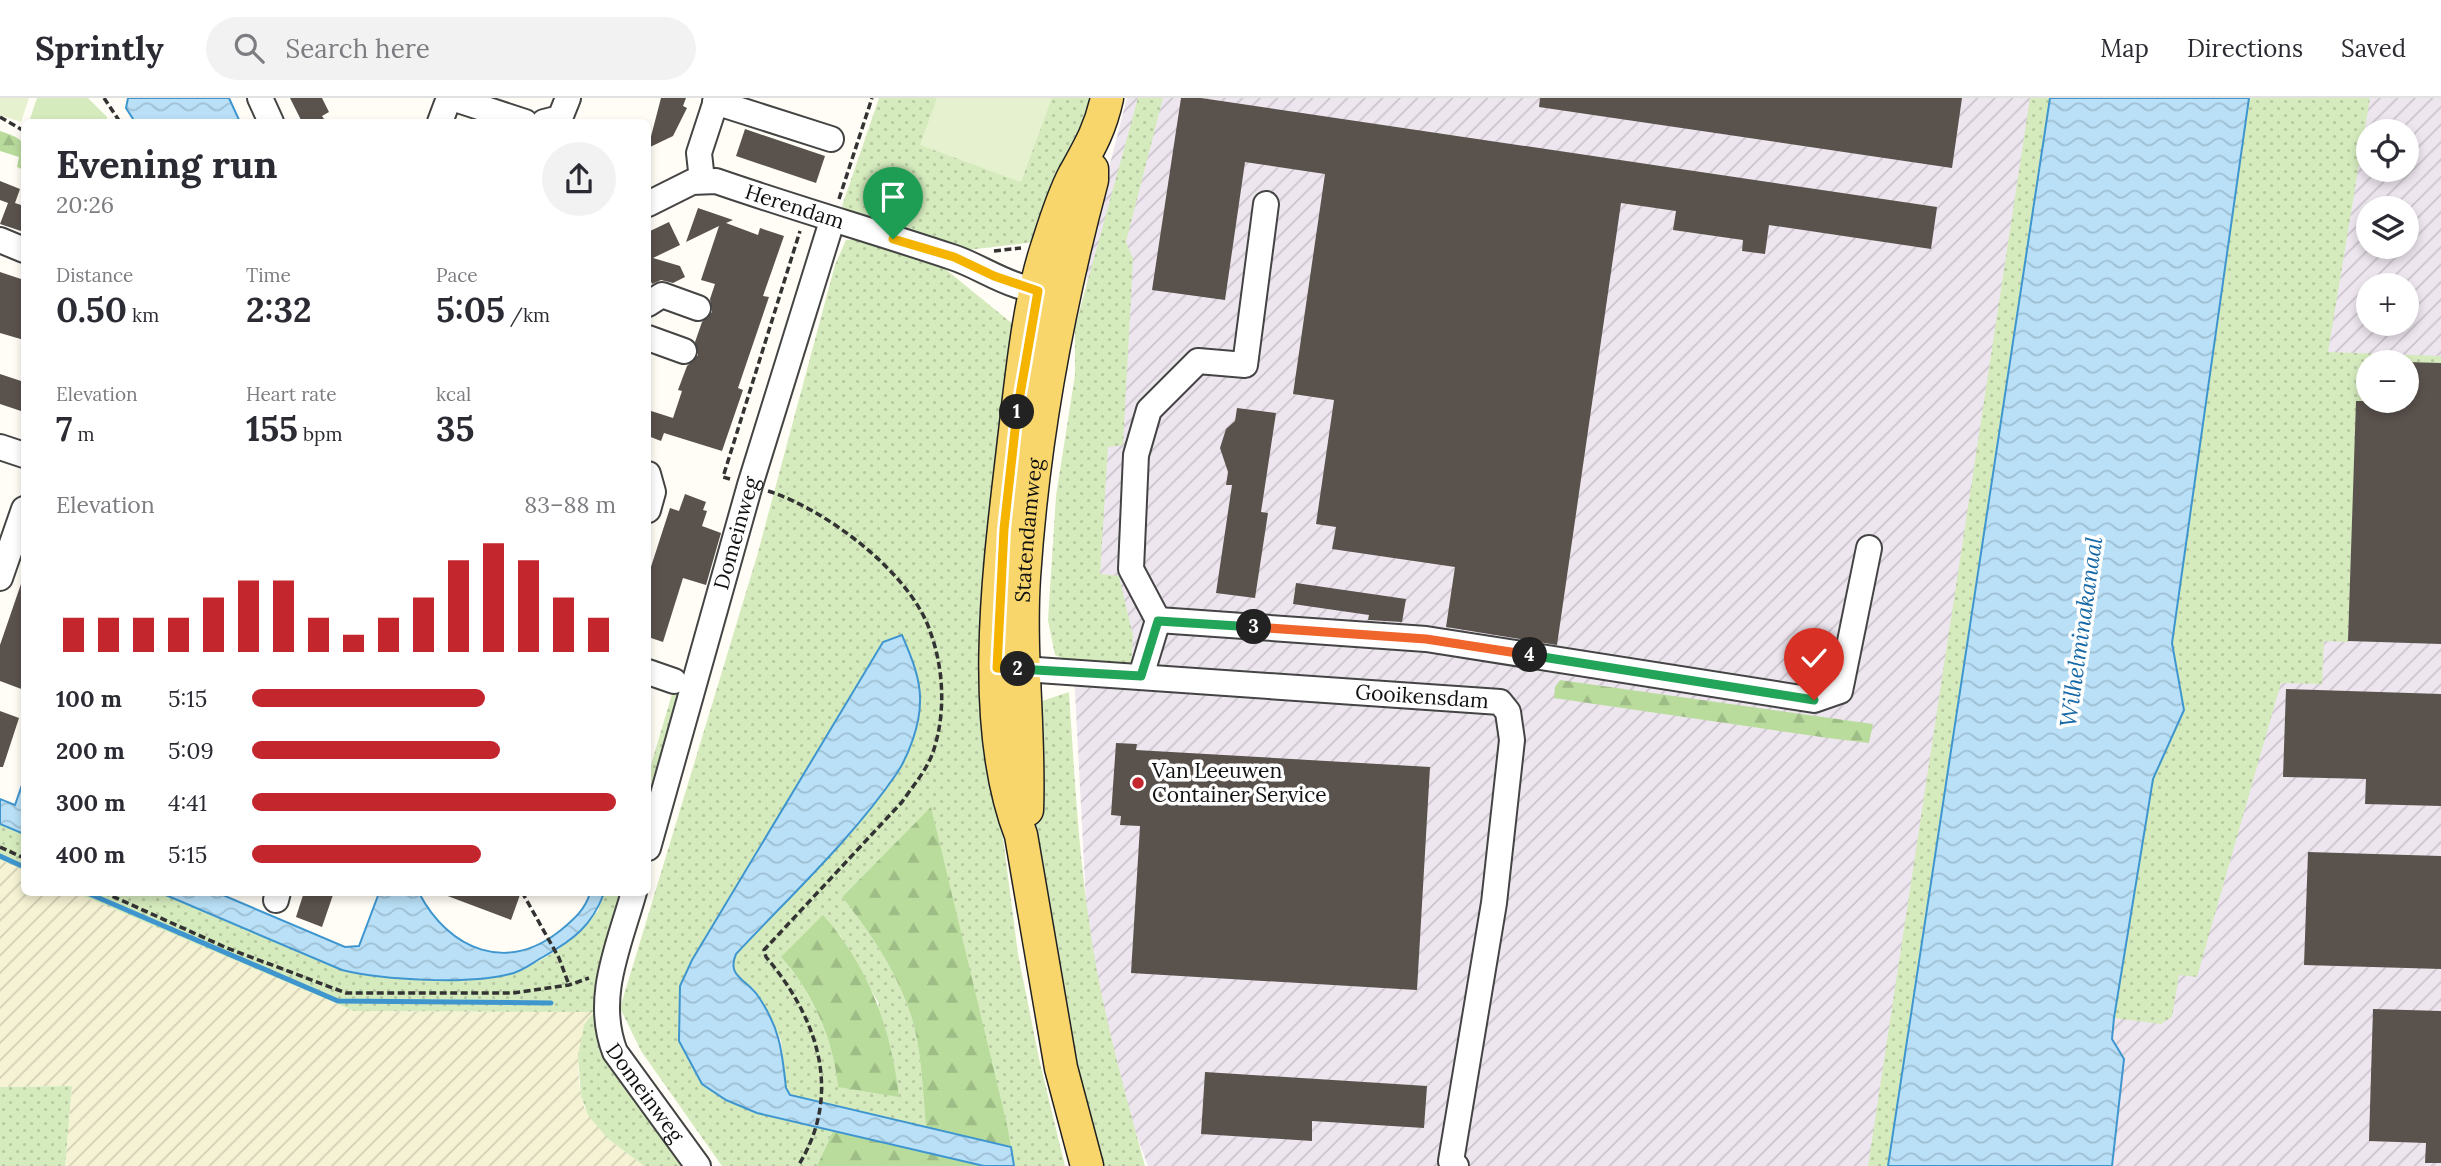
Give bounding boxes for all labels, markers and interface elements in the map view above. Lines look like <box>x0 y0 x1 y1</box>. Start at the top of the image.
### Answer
search box <box>206 17 696 80</box>
text: Sprintly <box>35 27 164 69</box>
icon: search <box>230 29 268 67</box>
text: Search here <box>286 32 430 65</box>
text: Map <box>2100 33 2149 64</box>
text: Directions <box>2187 33 2303 64</box>
text: Saved <box>2341 33 2406 64</box>
map controls <box>2356 119 2419 413</box>
button: locate <box>2356 119 2419 182</box>
text: Evening run <box>56 140 278 188</box>
button: share <box>542 142 616 216</box>
pin <box>863 167 923 239</box>
street label: Herendam <box>742 178 848 235</box>
icon: arrive <box>874 178 912 216</box>
text: 20:26 <box>56 190 114 219</box>
button: layers <box>2356 196 2419 259</box>
text: Distance <box>56 263 133 287</box>
text: Time <box>246 263 291 287</box>
text: Pace <box>436 263 478 287</box>
button: + <box>2356 273 2419 336</box>
text: 0.50 <box>56 287 127 332</box>
text: 2:32 <box>246 287 312 332</box>
text: 5:05 <box>436 287 505 332</box>
text: km <box>127 303 159 327</box>
text: /km <box>505 303 550 327</box>
button: − <box>2356 350 2419 413</box>
text: Elevation <box>56 382 138 406</box>
text: Heart rate <box>246 382 337 406</box>
text: kcal <box>436 382 471 406</box>
pin: 1 <box>1000 394 1034 430</box>
text: 1 <box>1013 399 1020 423</box>
text: 7 <box>56 406 72 451</box>
text: 155 <box>246 406 298 451</box>
text: 35 <box>436 406 475 451</box>
text: m <box>72 422 94 446</box>
text: bpm <box>298 422 342 446</box>
street label: Statendamweg <box>1009 456 1049 603</box>
street label: Domeinweg <box>707 473 765 593</box>
text: Elevation <box>56 490 155 519</box>
text: 83–88 m <box>524 490 616 519</box>
water label: Wilhelminakanaal <box>2053 534 2108 729</box>
pin: 3 <box>1236 610 1272 644</box>
text: 3 <box>1248 614 1259 638</box>
pin <box>1784 628 1844 700</box>
pin: 4 <box>1512 638 1548 672</box>
icon: check <box>1795 639 1833 677</box>
text: 4 <box>1524 642 1535 666</box>
pin: 2 <box>1000 652 1036 686</box>
text: 2 <box>1012 656 1023 680</box>
street label: Gooikensdam <box>1354 678 1490 714</box>
text: 100 m <box>56 684 122 713</box>
text: 5:15 <box>168 684 207 713</box>
text: 200 m <box>56 736 125 765</box>
text: 5:09 <box>168 736 214 765</box>
place label: Van Leeuwen Container Service <box>1151 757 1327 808</box>
marker: Van Leeuwen Container Service <box>1130 775 1146 791</box>
text: 300 m <box>56 788 125 817</box>
text: 4:41 <box>168 788 207 817</box>
text: 400 m <box>56 840 125 869</box>
text: 5:15 <box>168 840 207 869</box>
street label: Domeinweg <box>600 1038 690 1148</box>

